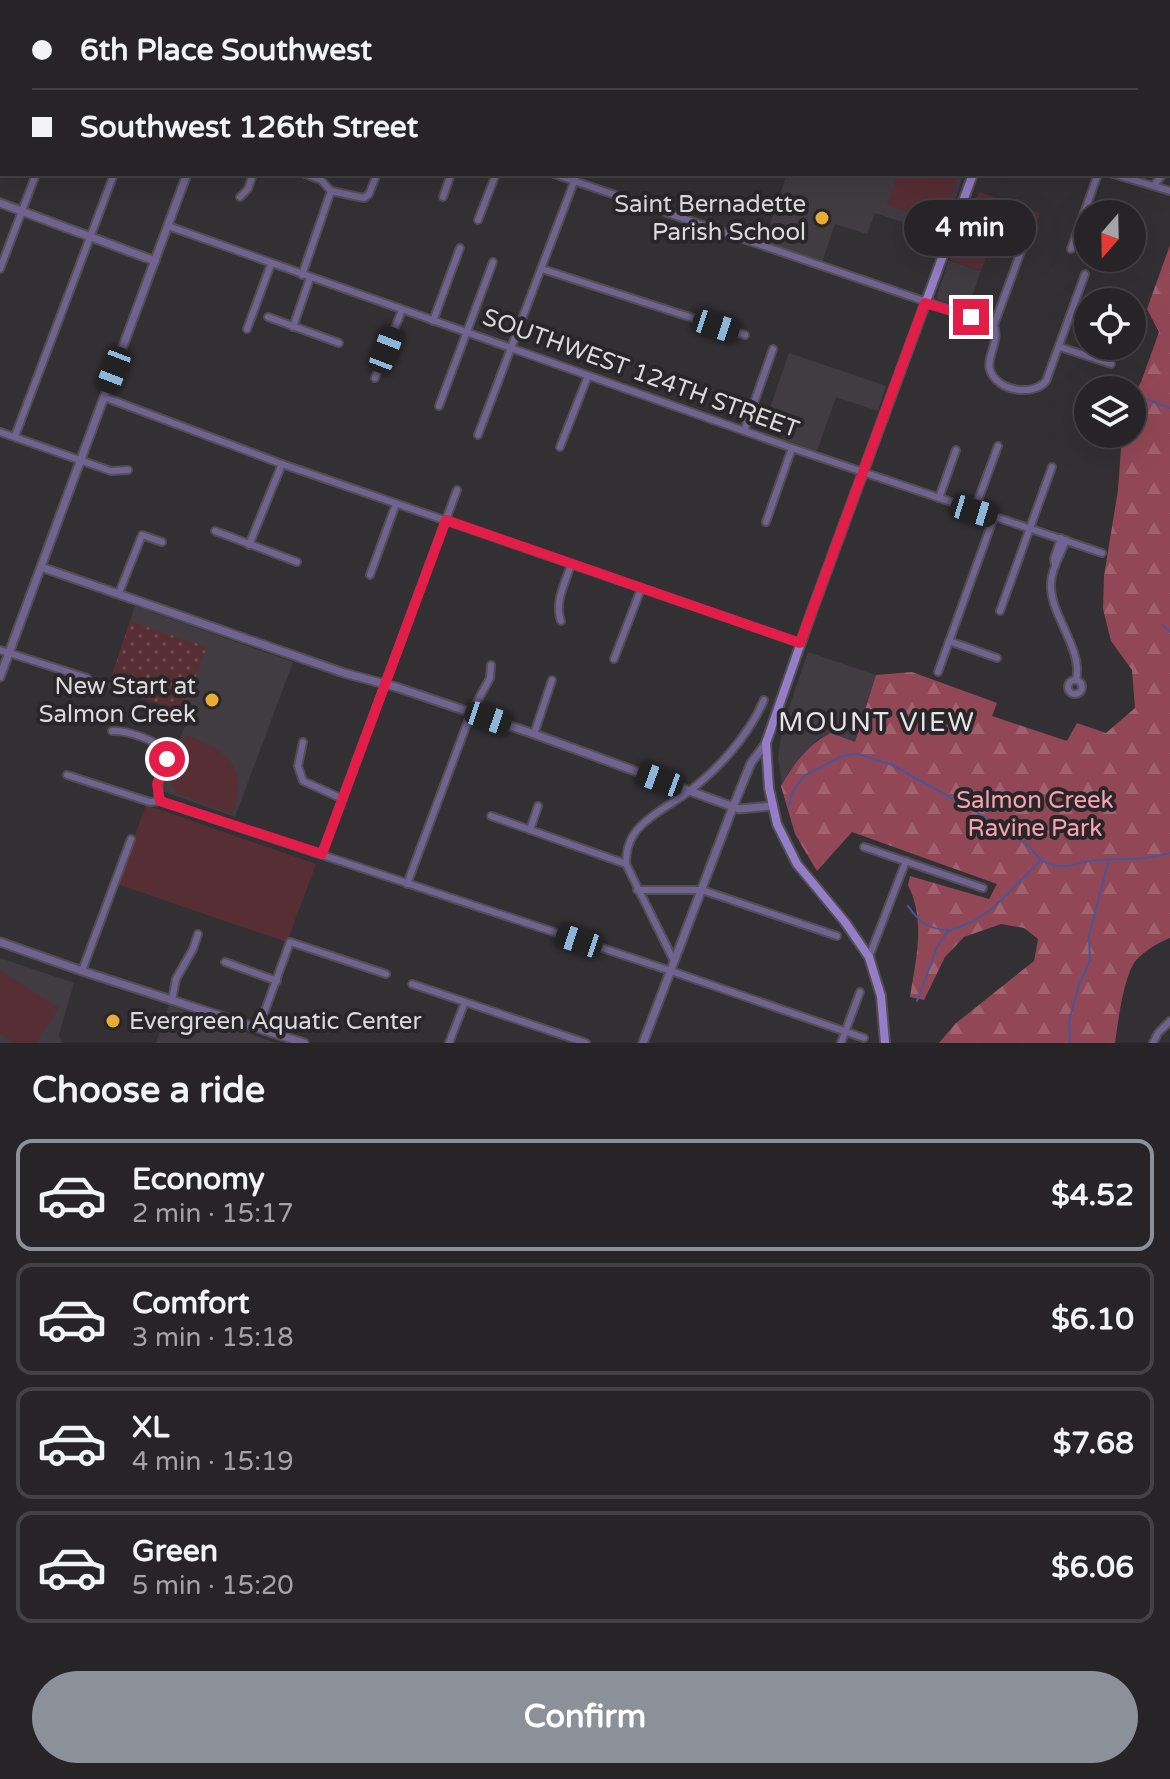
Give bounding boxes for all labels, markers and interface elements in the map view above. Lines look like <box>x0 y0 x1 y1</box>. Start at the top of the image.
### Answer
text: 6th Place Southwest <box>80 32 372 69</box>
text: Southwest 126th Street <box>80 109 418 146</box>
place label: Saint Bernadette Parish School <box>614 190 806 247</box>
north arrow <box>1074 200 1146 272</box>
map controls <box>1074 200 1146 448</box>
callout: 4 min <box>905 201 1037 257</box>
marker: Saint Bernadette Parish School <box>813 209 831 227</box>
text: 4 min <box>935 212 1005 243</box>
button: locate <box>1074 288 1146 360</box>
route end <box>953 299 989 335</box>
street label: SOUTHWEST 124TH STREET <box>479 303 803 444</box>
car <box>689 307 743 345</box>
car <box>366 323 406 377</box>
car <box>94 343 134 397</box>
button: layers <box>1074 376 1146 448</box>
car <box>948 493 1000 529</box>
place label: New Start at Salmon Creek <box>39 672 196 729</box>
marker: New Start at Salmon Creek <box>203 691 221 709</box>
car <box>461 699 515 737</box>
district label: MOUNT VIEW <box>778 707 976 738</box>
route start <box>149 741 185 777</box>
car <box>633 761 687 799</box>
park label: Salmon Creek Ravine Park <box>956 786 1114 843</box>
car <box>552 922 606 960</box>
place label: Evergreen Aquatic Center <box>129 1007 422 1036</box>
marker: Evergreen Aquatic Center <box>104 1012 122 1030</box>
text: Choose a ride <box>32 1069 265 1112</box>
icon: car <box>36 1159 108 1231</box>
text: Economy <box>132 1161 265 1198</box>
text: $4.52 <box>1051 1177 1134 1214</box>
text: 2 min · 15:17 <box>132 1198 294 1229</box>
icon: car <box>36 1283 108 1355</box>
text: Comfort <box>132 1285 250 1322</box>
text: $6.10 <box>1051 1301 1134 1338</box>
text: 3 min · 15:18 <box>132 1322 294 1353</box>
icon: car <box>36 1407 108 1479</box>
text: XL <box>132 1409 169 1446</box>
text: $7.68 <box>1053 1425 1134 1462</box>
text: 4 min · 15:19 <box>132 1446 294 1477</box>
icon: car <box>36 1531 108 1603</box>
text: Green <box>132 1533 218 1570</box>
text: $6.06 <box>1051 1549 1134 1586</box>
text: 5 min · 15:20 <box>132 1570 294 1601</box>
button: Confirm <box>32 1671 1138 1763</box>

